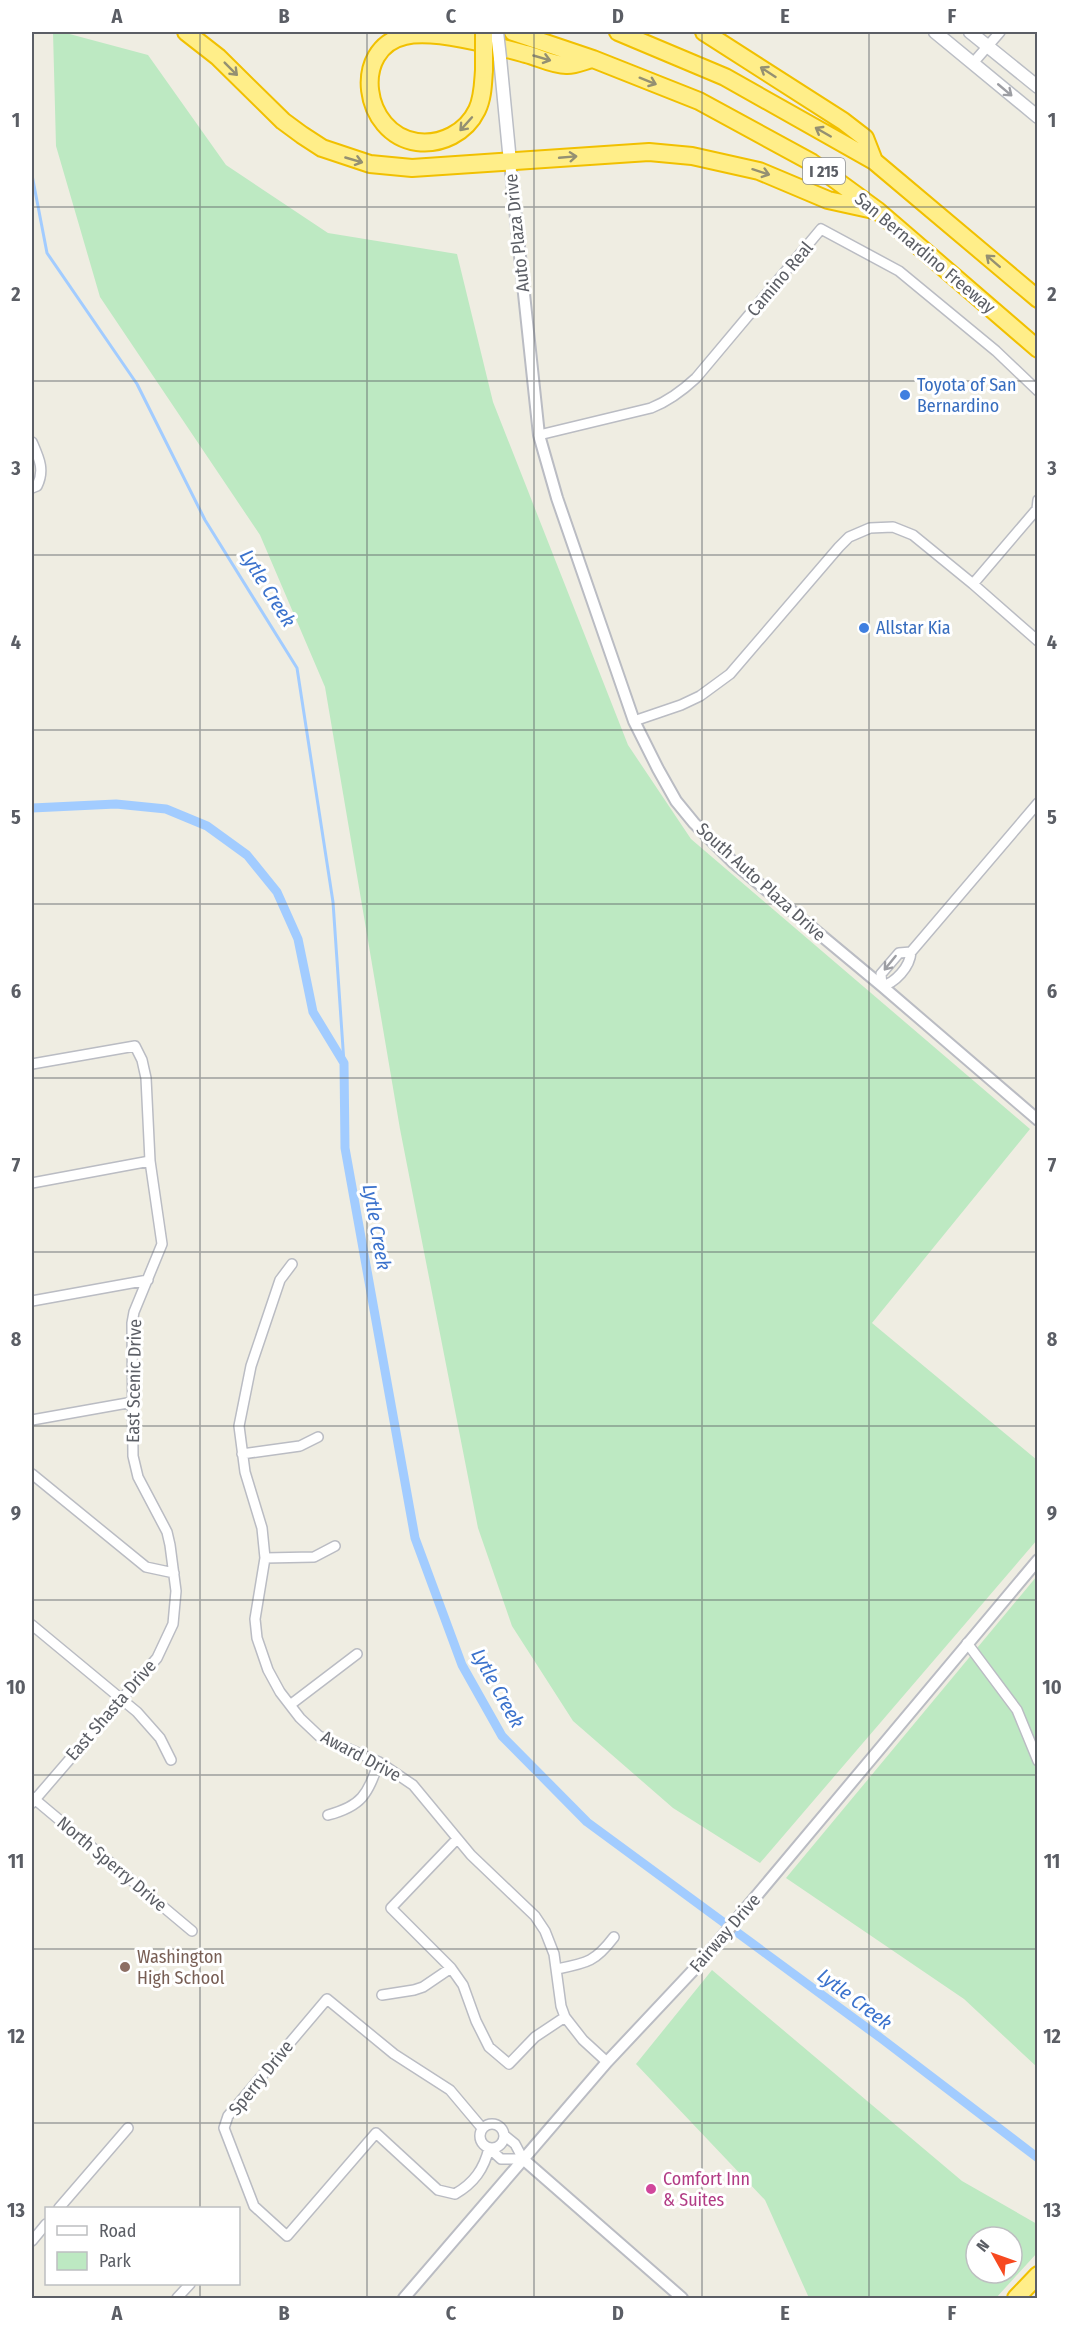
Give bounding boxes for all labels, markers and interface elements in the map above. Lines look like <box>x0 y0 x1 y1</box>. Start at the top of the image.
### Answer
text: A <box>111 4 124 28</box>
text: B <box>278 4 290 28</box>
text: C <box>446 4 457 28</box>
text: D <box>612 4 624 28</box>
text: E <box>780 4 790 28</box>
text: F <box>948 4 957 28</box>
one-way arrow <box>532 53 551 65</box>
one-way arrow <box>223 61 238 76</box>
one-way arrow <box>759 65 776 78</box>
one-way arrow <box>638 76 656 87</box>
one-way arrow <box>997 83 1012 97</box>
text: 1 <box>12 108 20 132</box>
text: 1 <box>1048 108 1056 132</box>
one-way arrow <box>459 116 473 131</box>
one-way arrow <box>815 125 832 137</box>
one-way arrow <box>558 151 578 162</box>
one-way arrow <box>345 155 364 166</box>
road number: I 215 <box>803 158 845 184</box>
one-way arrow <box>751 167 770 178</box>
street label: Auto Plaza Drive <box>500 173 534 293</box>
street label: San Bernardino Freeway <box>850 188 1000 318</box>
street label: Camino Real <box>742 237 818 321</box>
one-way arrow <box>986 254 1001 268</box>
text: 2 <box>10 282 21 306</box>
text: 2 <box>1046 282 1057 306</box>
place label: Toyota of San Bernardino <box>917 374 1016 417</box>
marker: Toyota of San Bernardino <box>898 388 912 402</box>
text: 3 <box>10 456 21 480</box>
text: 3 <box>1046 456 1057 480</box>
water label: Lytle Creek <box>235 545 301 631</box>
place label: Allstar Kia <box>876 617 951 639</box>
marker: Allstar Kia <box>857 621 871 635</box>
text: 4 <box>11 630 21 654</box>
text: 4 <box>1047 630 1057 654</box>
text: 5 <box>11 805 21 829</box>
text: 5 <box>1047 805 1057 829</box>
street label: South Auto Plaza Drive <box>692 818 830 946</box>
one-way arrow <box>883 955 896 971</box>
text: 6 <box>11 979 21 1003</box>
text: 6 <box>1047 979 1057 1003</box>
text: 7 <box>12 1153 21 1177</box>
text: 7 <box>1048 1153 1057 1177</box>
water label: Lytle Creek <box>358 1182 396 1272</box>
street label: East Scenic Drive <box>122 1319 146 1443</box>
text: 8 <box>11 1327 22 1351</box>
text: 8 <box>1047 1327 1058 1351</box>
text: 9 <box>11 1501 21 1525</box>
text: 9 <box>1047 1501 1057 1525</box>
water label: Lytle Creek <box>466 1644 530 1732</box>
street label: East Shasta Drive <box>61 1655 161 1765</box>
text: 10 <box>6 1675 26 1699</box>
text: 10 <box>1042 1675 1062 1699</box>
street label: Award Drive <box>317 1726 405 1786</box>
street label: North Sperry Drive <box>53 1812 171 1916</box>
text: 11 <box>8 1849 24 1873</box>
text: 11 <box>1044 1849 1060 1873</box>
street label: Fairway Drive <box>685 1889 765 1977</box>
place label: Washington High School <box>137 1946 225 1989</box>
marker: Washington High School <box>118 1960 132 1974</box>
water label: Lytle Creek <box>813 1963 897 2035</box>
text: 12 <box>7 2024 25 2048</box>
text: 12 <box>1043 2024 1061 2048</box>
street label: Sperry Drive <box>224 2036 298 2120</box>
place label: Comfort Inn & Suites <box>663 2168 750 2211</box>
marker: Comfort Inn & Suites <box>644 2182 658 2196</box>
text: 13 <box>7 2198 25 2222</box>
text: 13 <box>1043 2198 1061 2222</box>
legend <box>45 2207 240 2285</box>
text: Road <box>99 2220 136 2242</box>
north arrow <box>964 2225 1024 2285</box>
text: N <box>973 2236 993 2255</box>
text: Park <box>99 2250 132 2272</box>
text: A <box>111 2301 124 2325</box>
text: B <box>278 2301 290 2325</box>
text: C <box>446 2301 457 2325</box>
text: D <box>612 2301 624 2325</box>
text: E <box>780 2301 790 2325</box>
text: F <box>948 2301 957 2325</box>

